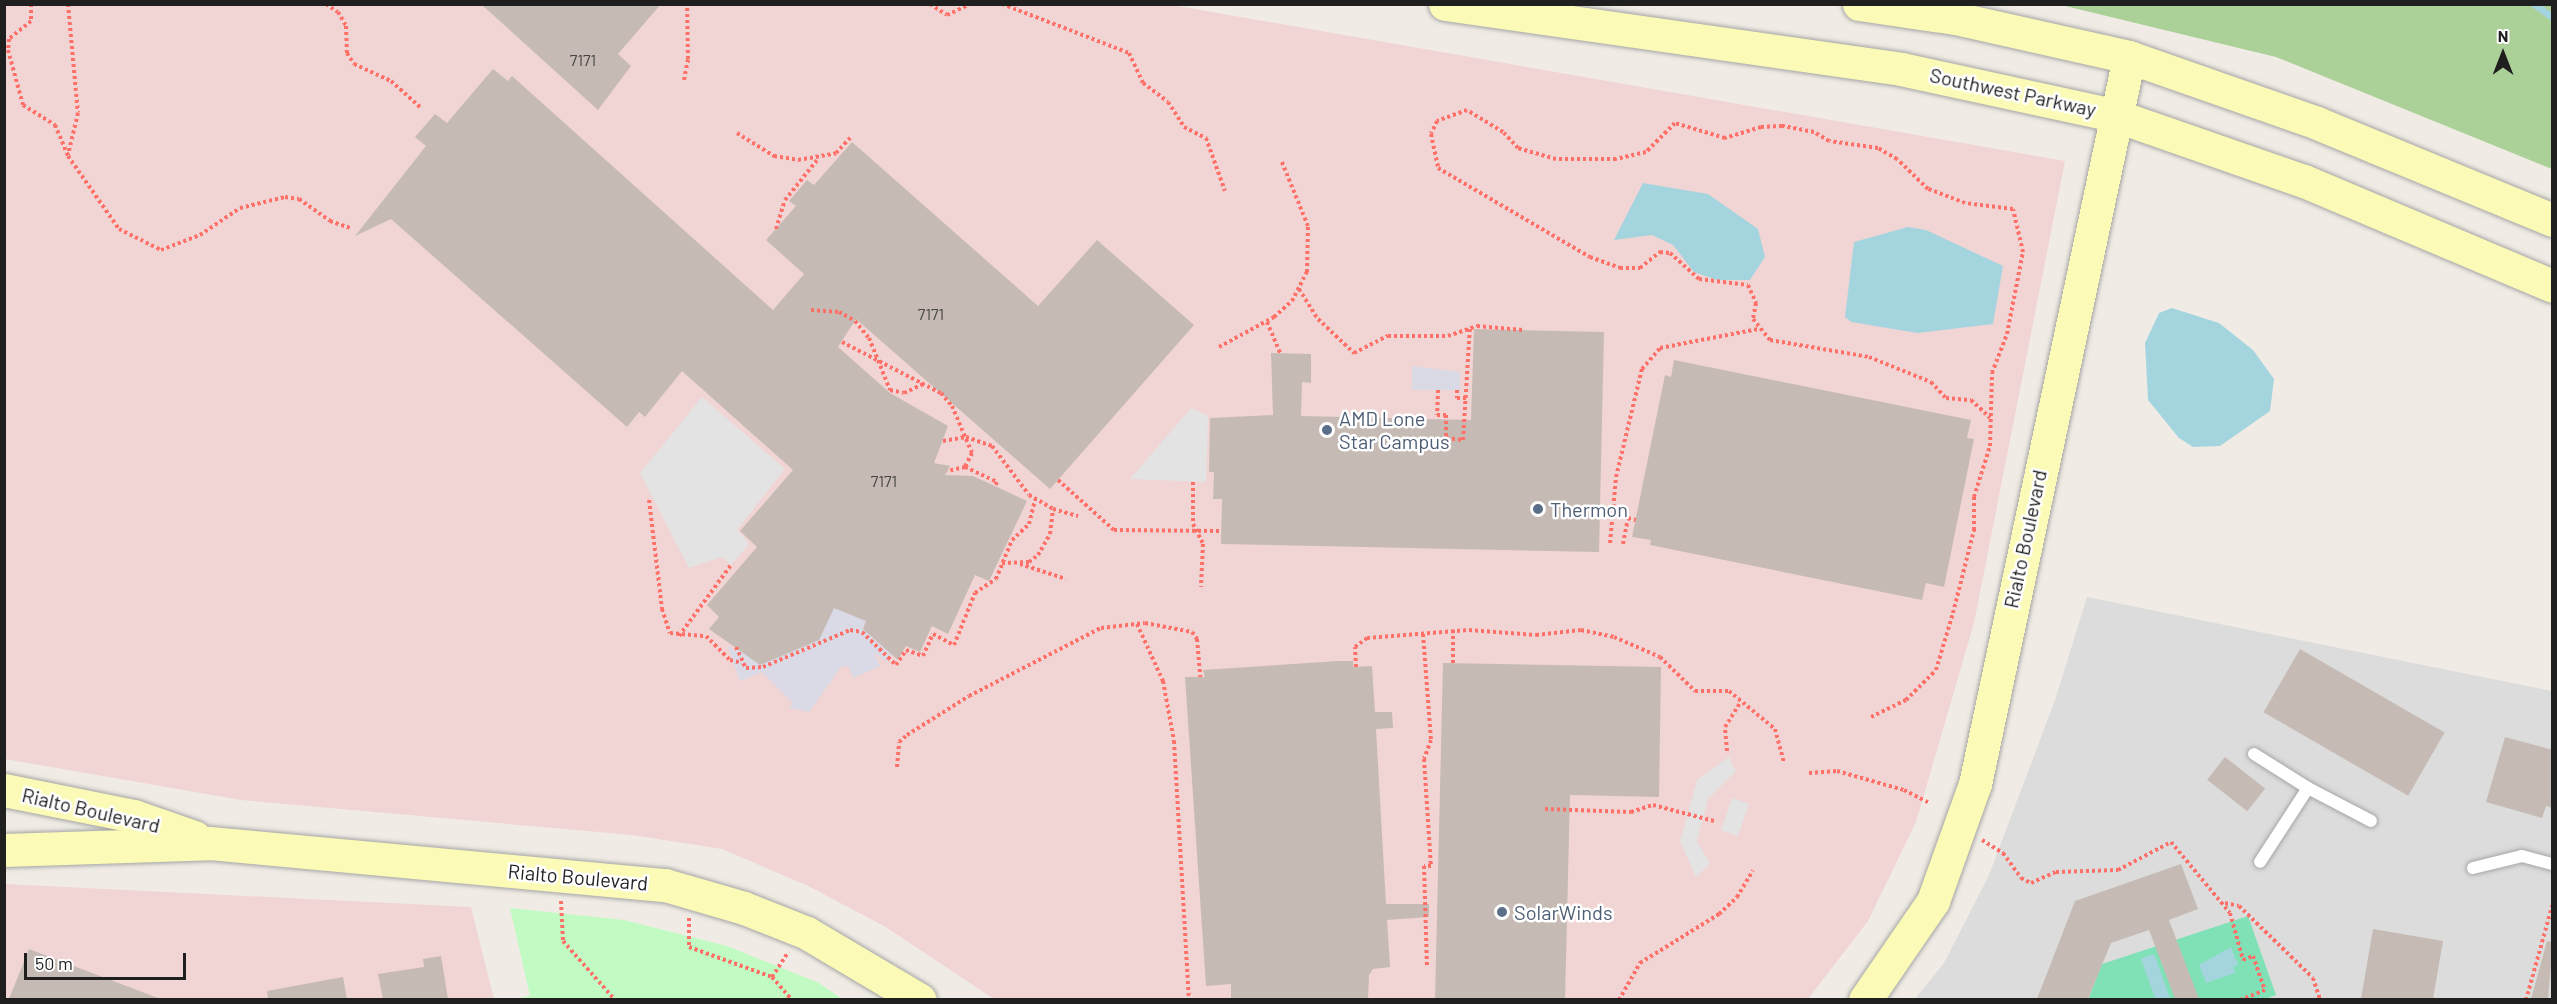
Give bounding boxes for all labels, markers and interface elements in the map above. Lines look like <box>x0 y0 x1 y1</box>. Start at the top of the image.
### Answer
north arrow <box>2473 24 2533 84</box>
text: N <box>2498 26 2508 45</box>
house number: 7171 <box>570 50 596 70</box>
street label: Southwest Parkway <box>1928 63 2098 121</box>
house number: 7171 <box>918 304 944 324</box>
place label: AMD Lone Star Campus <box>1339 406 1450 453</box>
marker: AMD Lone Star Campus <box>1320 423 1334 437</box>
street label: Rialto Boulevard <box>1999 468 2051 610</box>
house number: 7171 <box>871 471 897 491</box>
place label: Thermon <box>1550 497 1628 521</box>
marker: Thermon <box>1531 502 1545 516</box>
street label: Rialto Boulevard <box>20 782 162 838</box>
street label: Rialto Boulevard <box>507 859 649 895</box>
place label: SolarWinds <box>1514 900 1613 924</box>
marker: SolarWinds <box>1495 905 1509 919</box>
scale bar <box>27 941 189 979</box>
text: 50 m <box>35 952 73 974</box>

